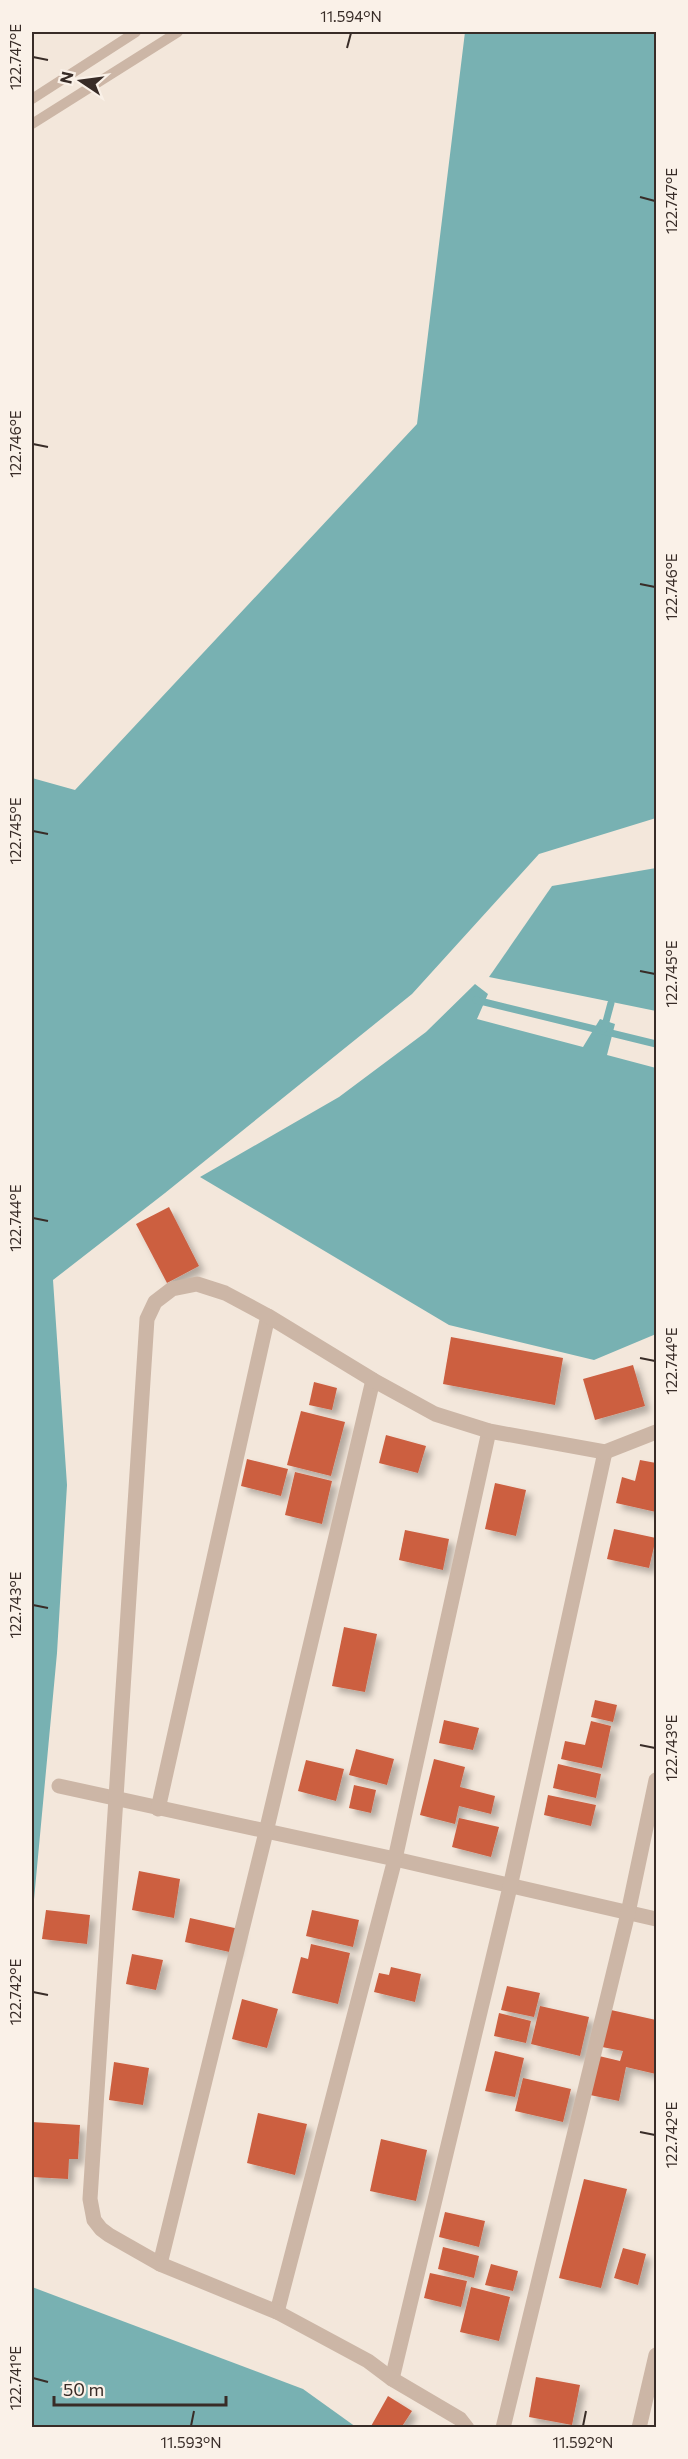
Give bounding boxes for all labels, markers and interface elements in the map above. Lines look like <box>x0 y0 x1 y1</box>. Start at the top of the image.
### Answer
text: 11.594°N <box>320 7 382 25</box>
text: 122.747°E <box>6 24 24 90</box>
north arrow <box>51 51 111 111</box>
text: N <box>55 70 77 85</box>
text: 122.747°E <box>662 168 680 234</box>
text: 122.746°E <box>6 410 24 478</box>
text: 122.746°E <box>662 553 680 621</box>
text: 122.745°E <box>6 797 24 865</box>
text: 122.745°E <box>662 940 680 1008</box>
text: 122.744°E <box>6 1184 24 1252</box>
text: 122.744°E <box>662 1327 680 1395</box>
text: 122.743°E <box>6 1571 24 1638</box>
text: 122.743°E <box>662 1714 680 1781</box>
text: 122.742°E <box>6 1959 24 2025</box>
text: 122.742°E <box>662 2102 680 2168</box>
text: 122.741°E <box>6 2346 24 2410</box>
scale bar <box>54 2369 226 2407</box>
text: 50 m <box>63 2378 104 2400</box>
text: 11.593°N <box>161 2433 221 2451</box>
text: 11.592°N <box>553 2433 613 2451</box>

